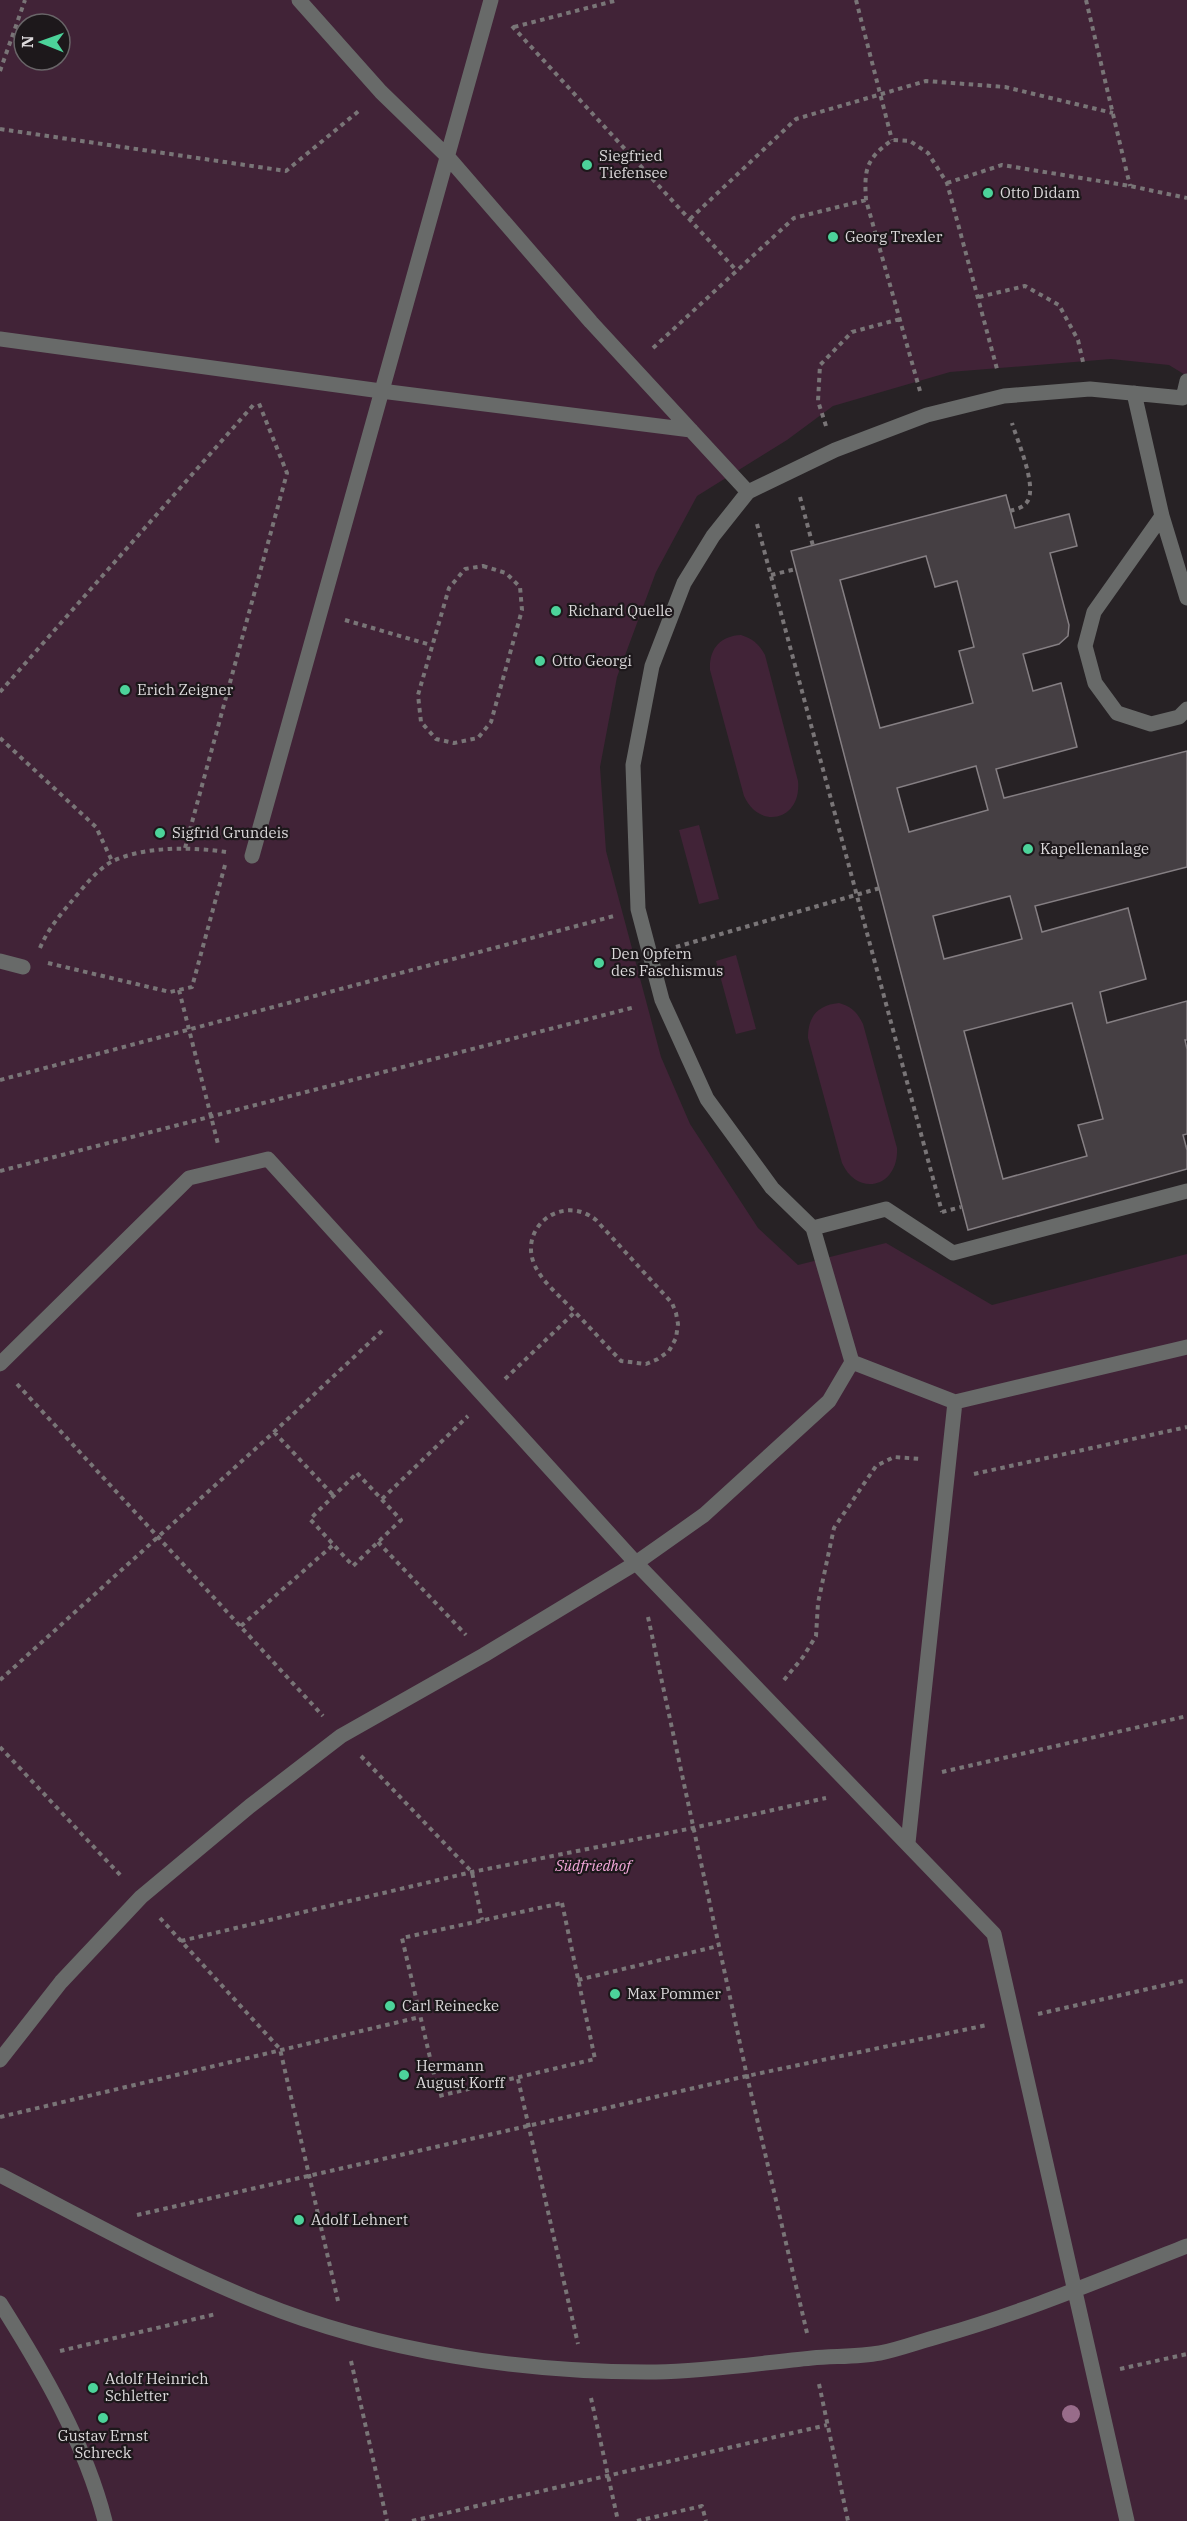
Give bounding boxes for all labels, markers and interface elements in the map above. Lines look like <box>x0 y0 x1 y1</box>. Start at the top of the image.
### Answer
north arrow <box>12 12 72 72</box>
text: N <box>17 35 37 48</box>
place label: Siegfried Tiefensee <box>599 146 668 182</box>
marker: Siegfried Tiefensee <box>580 158 594 172</box>
place label: Otto Didam <box>1000 183 1080 202</box>
marker: Otto Didam <box>981 186 995 200</box>
place label: Georg Trexler <box>845 227 943 246</box>
marker: Georg Trexler <box>826 230 840 244</box>
place label: Richard Quelle <box>568 601 672 620</box>
marker: Richard Quelle <box>549 604 563 618</box>
place label: Otto Georgi <box>552 651 632 670</box>
marker: Otto Georgi <box>533 654 547 668</box>
place label: Erich Zeigner <box>137 680 234 699</box>
marker: Erich Zeigner <box>118 683 132 697</box>
place label: Sigfrid Grundeis <box>172 823 289 842</box>
marker: Sigfrid Grundeis <box>153 826 167 840</box>
place label: Kapellenanlage <box>1040 839 1149 858</box>
marker: Kapellenanlage <box>1021 842 1035 856</box>
place label: Den Opfern des Faschismus <box>611 944 723 980</box>
marker: Den Opfern des Faschismus <box>592 956 606 970</box>
park label: Südfriedhof <box>554 1856 634 1875</box>
place label: Max Pommer <box>627 1984 721 2003</box>
marker: Max Pommer <box>608 1987 622 2001</box>
place label: Carl Reinecke <box>402 1996 499 2015</box>
marker: Carl Reinecke <box>383 1999 397 2013</box>
place label: Hermann August Korff <box>416 2056 505 2092</box>
marker: Hermann August Korff <box>397 2068 411 2082</box>
place label: Adolf Lehnert <box>311 2210 408 2229</box>
marker: Adolf Lehnert <box>292 2213 306 2227</box>
place label: Adolf Heinrich Schletter <box>105 2369 209 2405</box>
marker: Adolf Heinrich Schletter <box>86 2381 100 2395</box>
marker: Gustav Ernst Schreck <box>96 2411 110 2425</box>
place label: Gustav Ernst Schreck <box>58 2426 148 2462</box>

